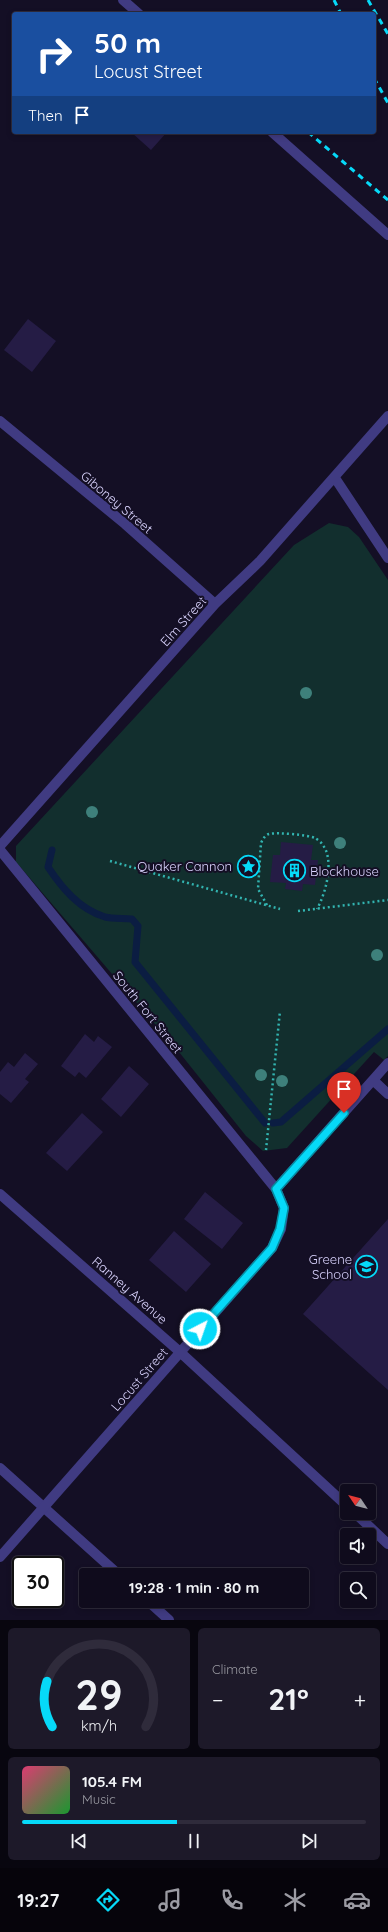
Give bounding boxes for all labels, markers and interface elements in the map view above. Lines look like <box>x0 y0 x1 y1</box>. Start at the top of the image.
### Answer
text: 50 m <box>94 25 161 60</box>
icon: right <box>28 28 80 80</box>
text: Locust Street <box>94 60 203 83</box>
icon: arrive <box>71 104 93 126</box>
text: Then <box>28 106 63 125</box>
street label: Giboney Street <box>78 467 156 537</box>
street label: Elm Street <box>157 593 209 649</box>
place icon: Quaker Cannon <box>235 853 261 879</box>
place label: Quaker Cannon <box>137 858 232 874</box>
building icon: Blockhouse <box>281 858 307 884</box>
place label: Blockhouse <box>310 863 379 879</box>
street label: South Fort Street <box>110 968 186 1056</box>
pin <box>327 1072 361 1113</box>
icon: arrive <box>333 1078 355 1100</box>
place label: Greene School <box>309 1251 352 1282</box>
street label: Ranney Avenue <box>89 1253 171 1327</box>
school or university icon: Greene School <box>354 1253 380 1279</box>
position arrow <box>179 1308 221 1350</box>
street label: Locust Street <box>107 1344 171 1414</box>
north arrow <box>340 1484 376 1520</box>
map controls <box>340 1484 376 1608</box>
button: sound <box>340 1528 376 1564</box>
speed limit sign: 30 <box>12 1556 64 1608</box>
button: search <box>340 1572 376 1608</box>
text: 19:28 · 1 min · 80 m <box>129 1578 259 1597</box>
text: Climate <box>212 1661 258 1677</box>
text: 29 <box>75 1667 123 1719</box>
text: 21° <box>268 1680 309 1718</box>
text: − <box>212 1686 223 1714</box>
text: + <box>354 1686 366 1714</box>
text: km/h <box>81 1716 117 1734</box>
text: 105.4 FM <box>82 1772 142 1791</box>
text: Music <box>82 1791 116 1807</box>
icon: previous <box>68 1830 90 1852</box>
icon: pause <box>183 1830 205 1852</box>
icon: next <box>298 1830 320 1852</box>
icon: directions <box>94 1886 122 1914</box>
icon: music <box>156 1886 184 1914</box>
icon: phone <box>218 1886 246 1914</box>
icon: climate <box>281 1886 309 1914</box>
icon: car <box>343 1886 371 1914</box>
text: 19:27 <box>17 1889 59 1912</box>

